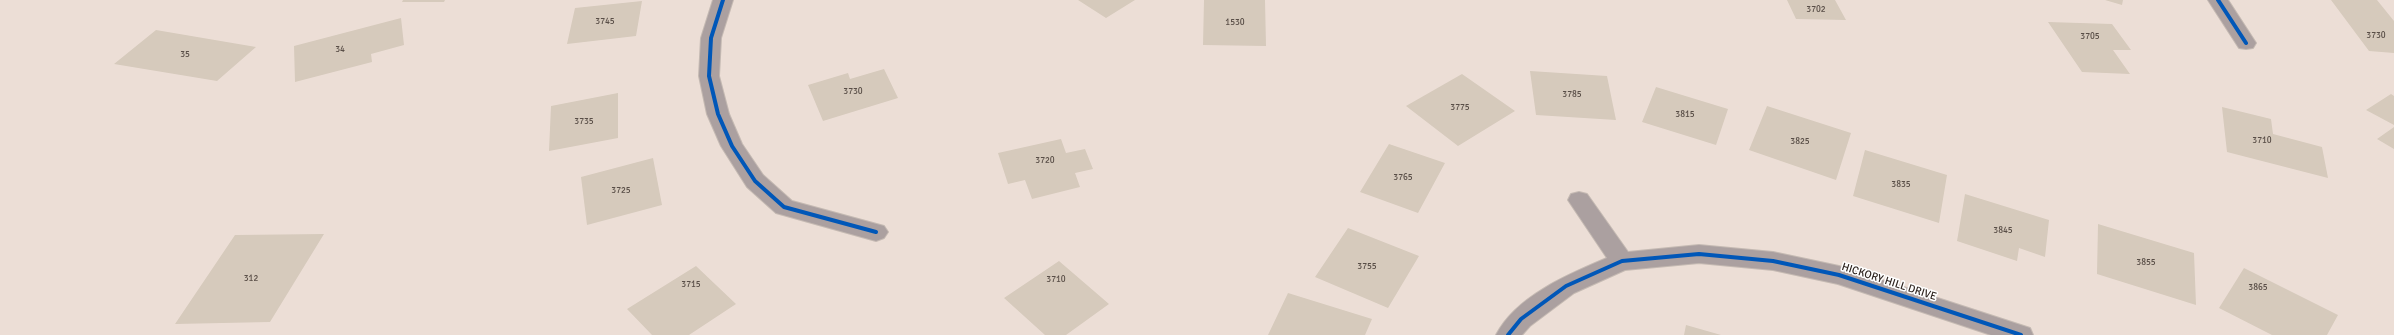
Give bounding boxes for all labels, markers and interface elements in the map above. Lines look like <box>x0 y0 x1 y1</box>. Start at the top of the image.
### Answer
house number: 3702 <box>1806 5 1826 15</box>
house number: 3745 <box>595 17 615 27</box>
house number: 1530 <box>1225 18 1245 28</box>
house number: 3730 <box>2366 31 2386 41</box>
house number: 3705 <box>2080 32 2100 42</box>
house number: 34 <box>335 45 345 55</box>
house number: 35 <box>180 50 190 60</box>
house number: 3730 <box>843 87 863 97</box>
house number: 3785 <box>1562 90 1582 100</box>
house number: 3775 <box>1450 103 1470 113</box>
house number: 3815 <box>1675 110 1695 120</box>
house number: 3735 <box>574 117 594 127</box>
house number: 3710 <box>2252 136 2272 146</box>
house number: 3825 <box>1790 137 1810 147</box>
house number: 3720 <box>1035 156 1055 166</box>
house number: 3765 <box>1393 173 1413 183</box>
house number: 3835 <box>1891 180 1911 190</box>
house number: 3725 <box>611 186 631 196</box>
house number: 3845 <box>1993 226 2013 236</box>
house number: 3855 <box>2136 258 2156 268</box>
street label: HICKORY HILL DRIVE <box>1840 260 1938 304</box>
house number: 3755 <box>1357 262 1377 272</box>
house number: 312 <box>244 274 258 284</box>
house number: 3710 <box>1046 275 1066 285</box>
house number: 3715 <box>681 280 701 290</box>
house number: 3865 <box>2248 283 2268 293</box>

